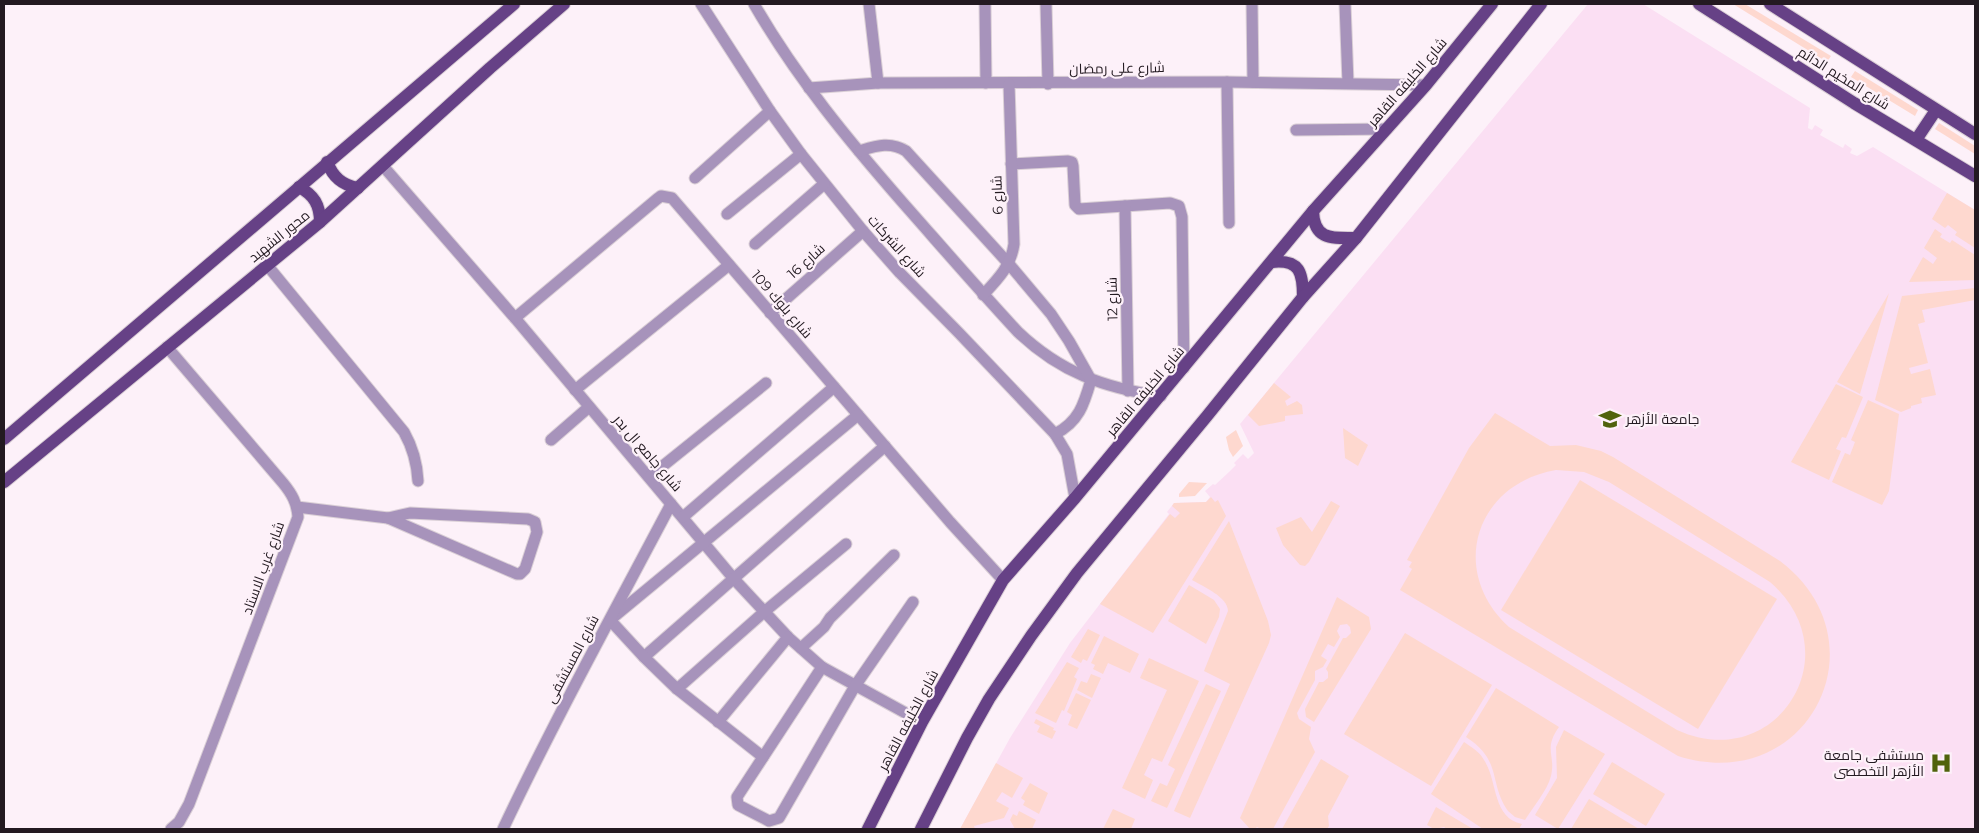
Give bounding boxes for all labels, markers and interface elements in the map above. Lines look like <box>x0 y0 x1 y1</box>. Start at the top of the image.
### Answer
street label: شارع الخليفه القاهر <box>1363 34 1451 131</box>
street label: شارع المخيم الدائم <box>1794 43 1893 114</box>
street label: شارع على رمضان <box>1069 58 1165 78</box>
street label: شارع 6 <box>987 175 1007 215</box>
street label: محور الشهيد <box>245 206 313 266</box>
street label: شارع الشركات <box>864 211 930 281</box>
street label: شارع 16 <box>783 239 829 283</box>
street label: شارع بلوك 109 <box>748 266 816 342</box>
street label: شارع 12 <box>1103 277 1121 321</box>
street label: شارع الخليفه القاهر <box>1101 342 1188 440</box>
school or university icon: جامعة الأزهر <box>1597 406 1623 432</box>
street label: شارع جامع ال بدر <box>609 410 686 495</box>
place label: جامعة الأزهر <box>1625 410 1699 428</box>
street label: شارع غرب الاستاد <box>238 519 288 617</box>
street label: شارع المستشفى <box>541 612 603 706</box>
street label: شارع الخليفه القاهر <box>873 666 942 775</box>
place label: مستشفى جامعة الأزهر التخصصى <box>1824 746 1924 780</box>
hospital icon: مستشفى جامعة الأزهر التخصصى <box>1928 750 1954 776</box>

